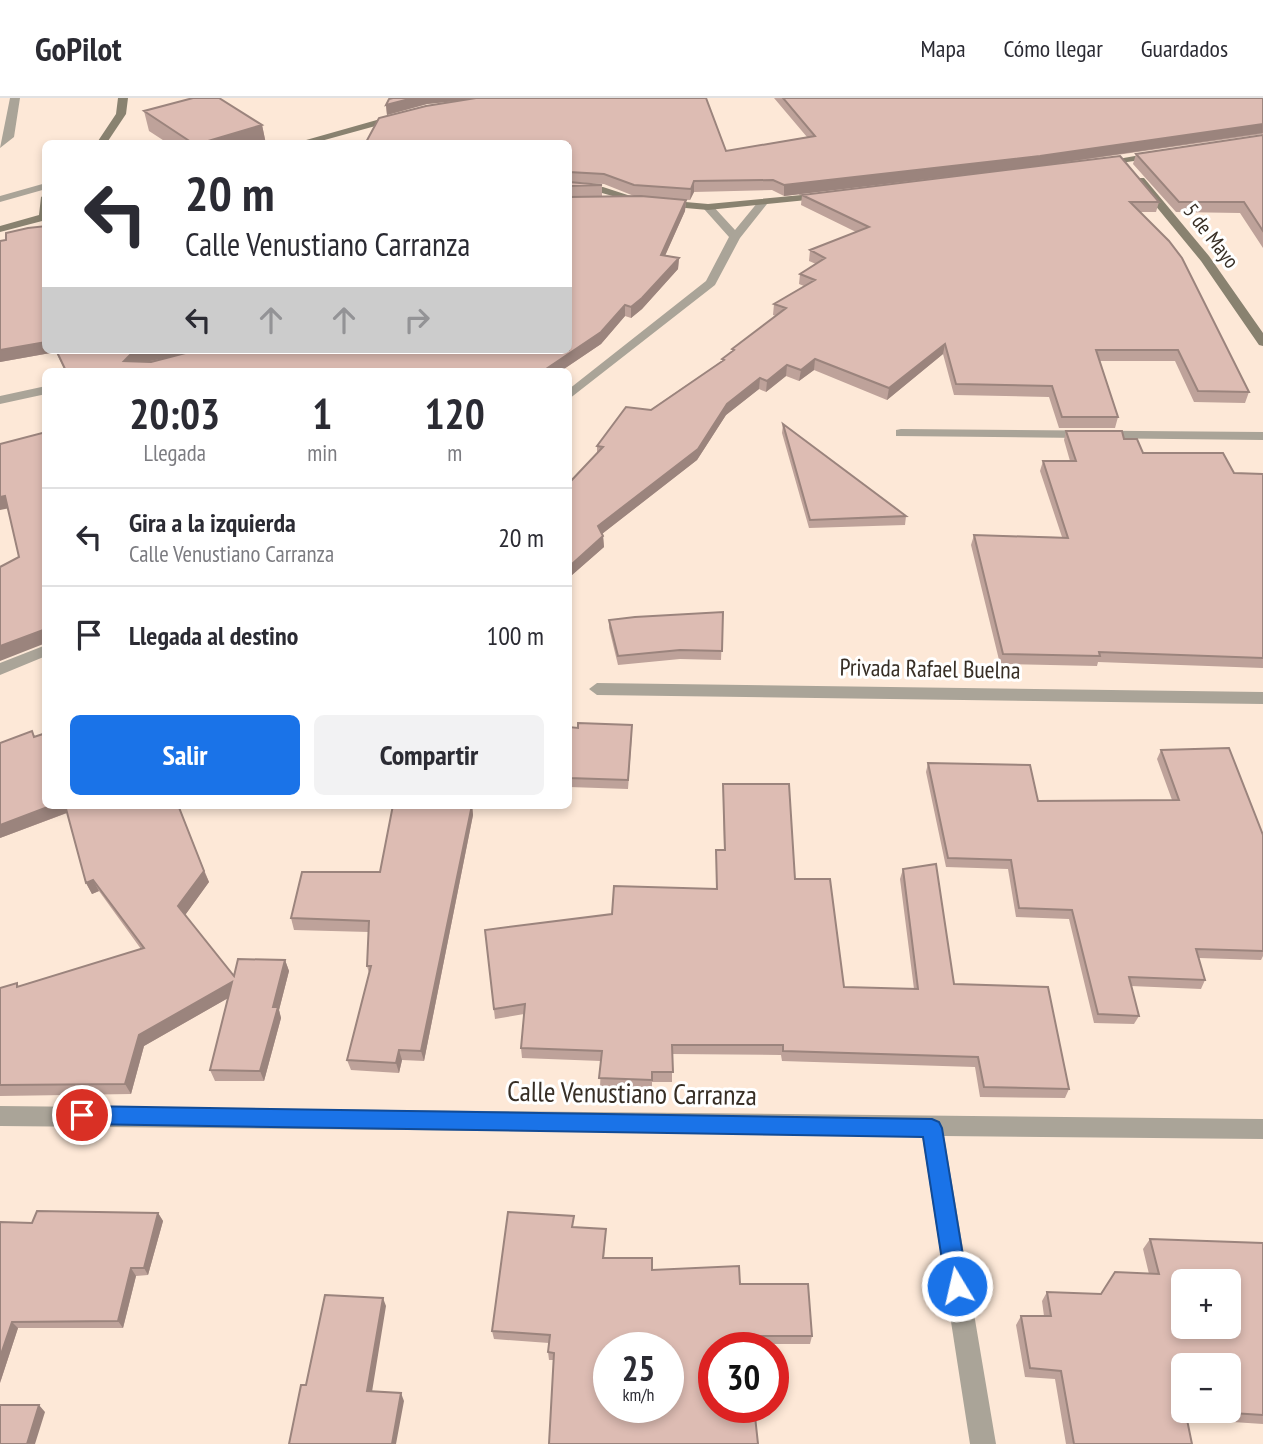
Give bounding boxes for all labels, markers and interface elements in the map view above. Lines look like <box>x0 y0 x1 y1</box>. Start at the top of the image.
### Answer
text: GoPilot <box>35 27 122 70</box>
text: Mapa <box>921 33 966 64</box>
text: Cómo llegar <box>1004 33 1103 64</box>
text: Guardados <box>1141 33 1228 64</box>
text: 20 m <box>185 161 274 225</box>
icon: left <box>70 168 161 259</box>
street label: 5 de Mayo <box>1178 198 1245 274</box>
text: Calle Venustiano Carranza <box>185 223 470 265</box>
icon: left <box>179 301 217 339</box>
icon: ahead <box>252 301 290 339</box>
icon: ahead <box>325 301 363 339</box>
icon: right <box>398 301 436 339</box>
text: 20:03 <box>129 386 220 441</box>
text: 1 <box>312 386 332 441</box>
text: 120 <box>425 386 485 441</box>
text: Llegada <box>143 438 206 467</box>
text: min <box>307 438 337 467</box>
text: m <box>447 438 462 467</box>
text: Gira a la izquierda <box>129 506 296 539</box>
icon: left <box>70 518 108 556</box>
text: 20 m <box>498 521 544 554</box>
text: Calle Venustiano Carranza <box>129 539 334 568</box>
icon: arrive <box>70 616 108 654</box>
text: Llegada al destino <box>129 619 298 652</box>
text: 100 m <box>486 619 544 652</box>
street label: Privada Rafael Buelna <box>839 651 1021 686</box>
button: Salir <box>70 715 300 795</box>
button: Compartir <box>314 715 544 795</box>
street label: Calle Venustiano Carranza <box>507 1072 757 1113</box>
pin <box>52 1085 112 1145</box>
icon: arrive <box>63 1096 101 1134</box>
position arrow <box>920 1249 994 1323</box>
map controls <box>1171 1269 1241 1423</box>
button: + <box>1171 1269 1241 1339</box>
speed limit sign: 30 <box>698 1332 789 1423</box>
text: 25 <box>622 1345 655 1391</box>
button: − <box>1171 1353 1241 1423</box>
text: km/h <box>623 1383 654 1406</box>

